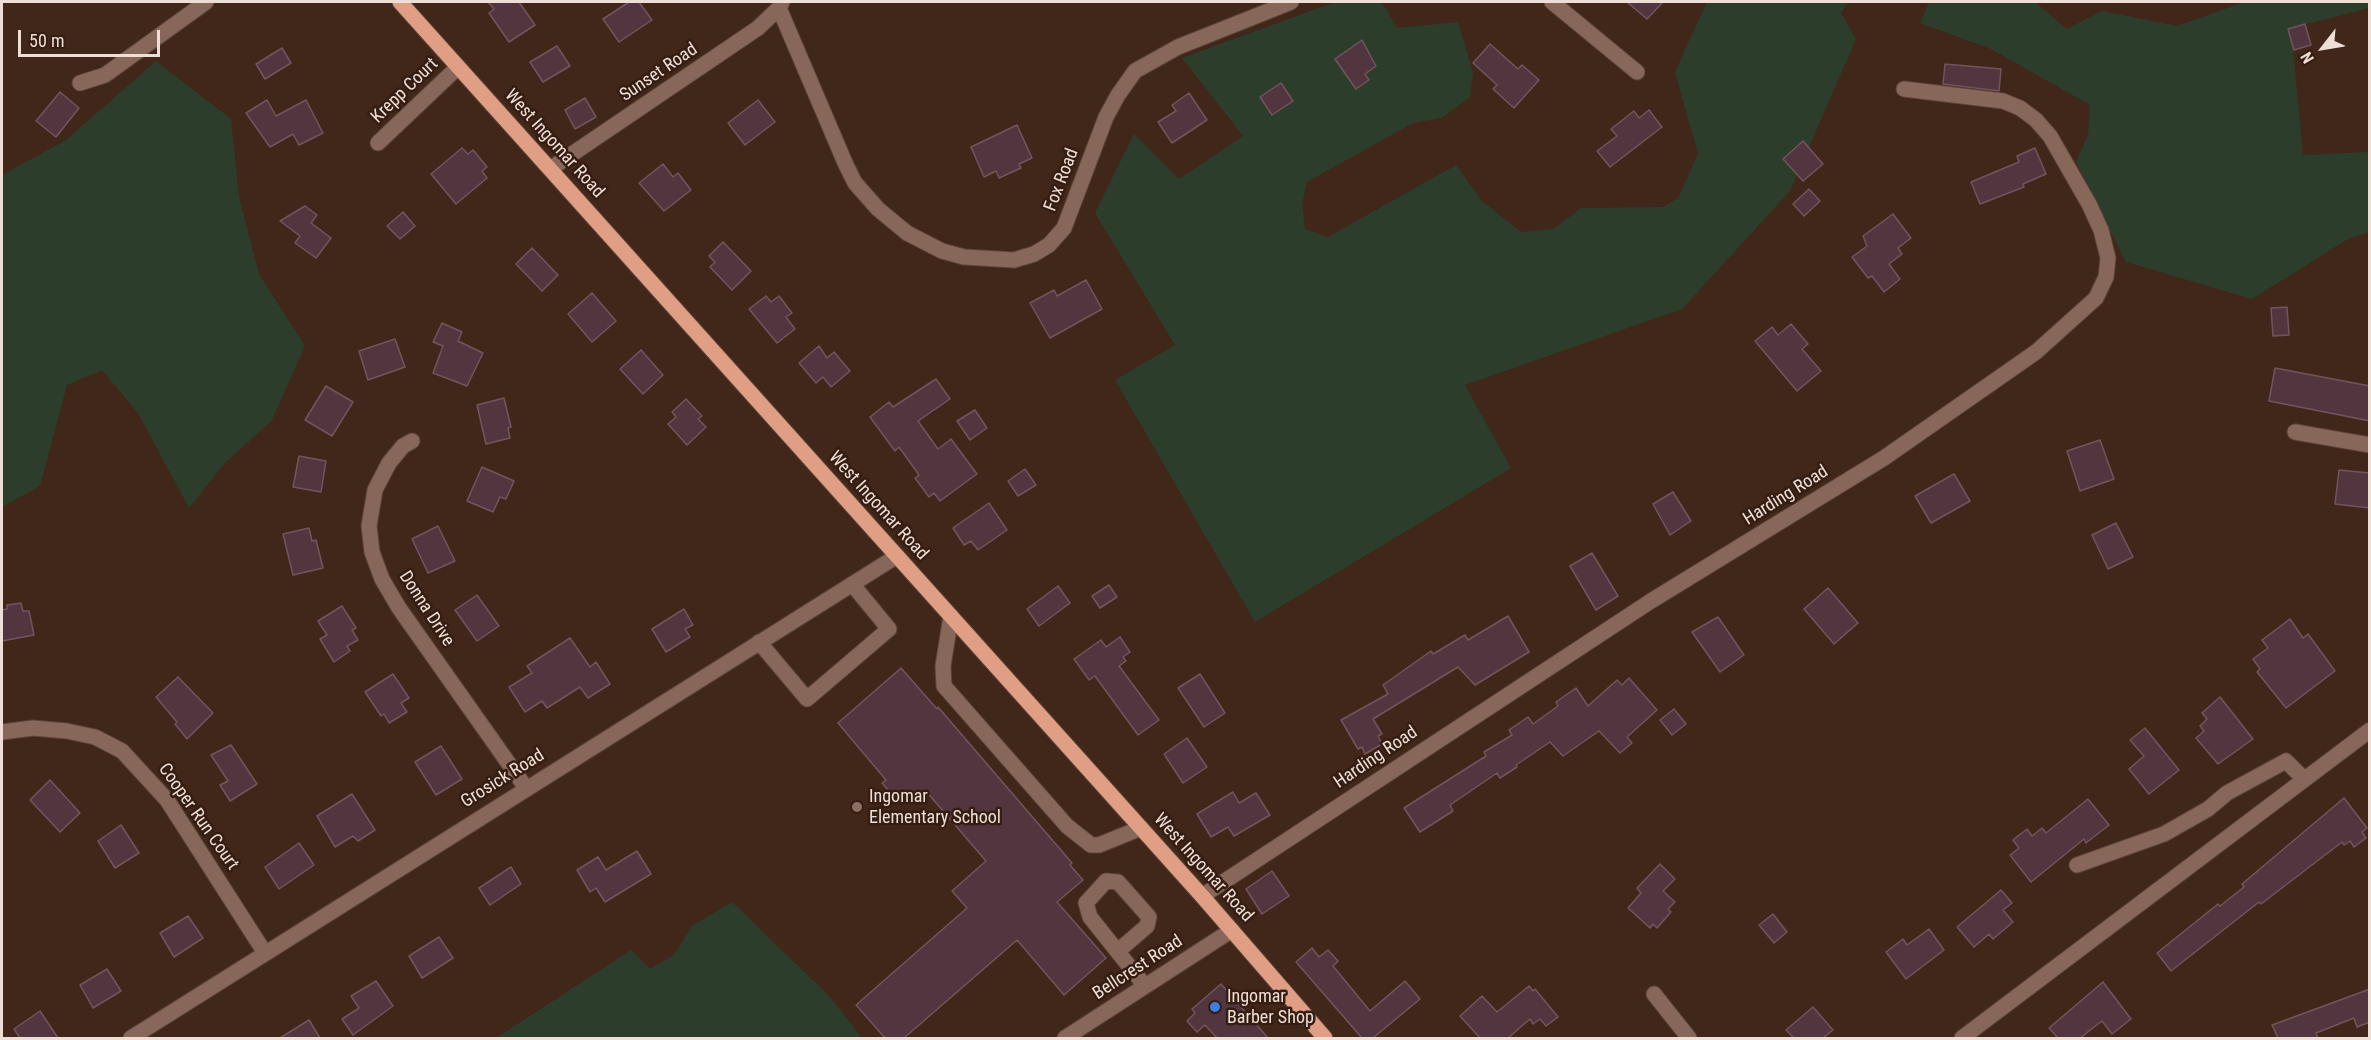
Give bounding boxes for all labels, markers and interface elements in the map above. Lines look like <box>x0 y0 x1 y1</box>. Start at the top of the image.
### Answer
scale bar <box>21 18 164 56</box>
north arrow <box>2293 18 2353 78</box>
text: 50 m <box>29 30 64 51</box>
street label: Sunset Road <box>616 39 702 107</box>
text: N <box>2296 48 2318 67</box>
street label: Krepp Court <box>367 54 443 128</box>
street label: West Ingomar Road <box>500 85 608 203</box>
street label: Fox Road <box>1040 146 1084 214</box>
street label: West Ingomar Road <box>824 447 932 565</box>
street label: Harding Road <box>1740 461 1832 531</box>
street label: Donna Drive <box>394 567 458 651</box>
street label: Harding Road <box>1330 722 1422 794</box>
street label: Grosick Road <box>457 745 549 813</box>
street label: Cooper Run Court <box>153 759 243 875</box>
place label: Ingomar Elementary School <box>869 786 1001 828</box>
marker: Ingomar Elementary School <box>850 800 864 814</box>
street label: West Ingomar Road <box>1149 809 1257 927</box>
street label: Bellcrest Road <box>1089 931 1187 1005</box>
place label: Ingomar Barber Shop <box>1227 986 1314 1028</box>
marker: Ingomar Barber Shop <box>1208 1000 1222 1014</box>

